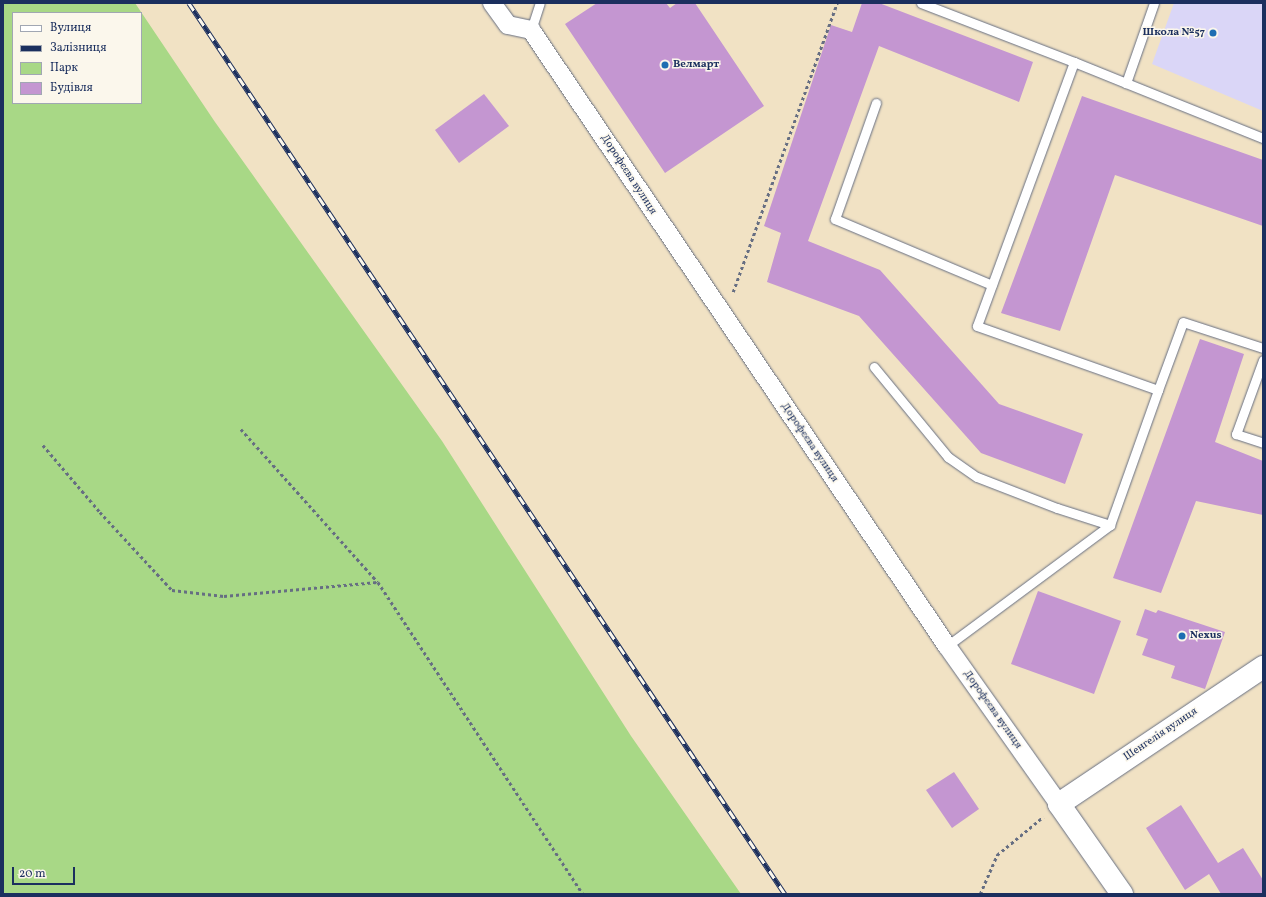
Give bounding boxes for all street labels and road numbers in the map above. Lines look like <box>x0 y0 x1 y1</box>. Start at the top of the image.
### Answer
street label: Дорофєєва вулиця <box>597 132 659 218</box>
street label: Дорофєєва вулиця <box>778 401 840 485</box>
street label: Дорофєєва вулиця <box>960 668 1024 752</box>
street label: Шенгелія вулиця <box>1122 705 1200 765</box>

